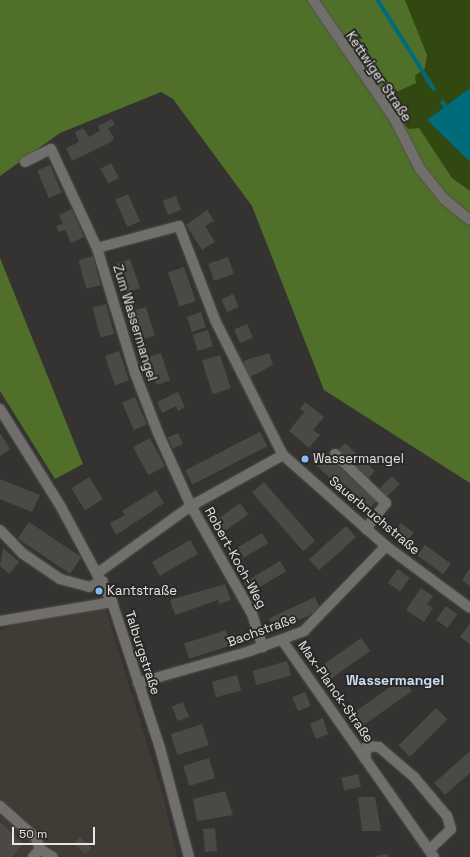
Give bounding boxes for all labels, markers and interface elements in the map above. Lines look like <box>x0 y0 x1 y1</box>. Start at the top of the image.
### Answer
street label: Kettwiger Straße <box>342 29 414 125</box>
street label: Zum Wassermangel <box>109 263 159 383</box>
place label: Wassermangel <box>313 451 404 467</box>
marker: Wassermangel <box>300 454 310 464</box>
street label: Sauerbruchstraße <box>326 474 422 558</box>
street label: Robert-Koch-Weg <box>201 505 269 611</box>
place label: Kantstraße <box>107 583 177 599</box>
marker: Kantstraße <box>94 586 104 596</box>
street label: Talburgstraße <box>121 609 163 697</box>
street label: Bachstraße <box>225 611 299 651</box>
street label: Max-Planck-Straße <box>294 638 376 746</box>
district label: Wassermangel <box>346 672 444 688</box>
scale bar <box>14 819 97 845</box>
text: 50 m <box>19 826 47 842</box>

